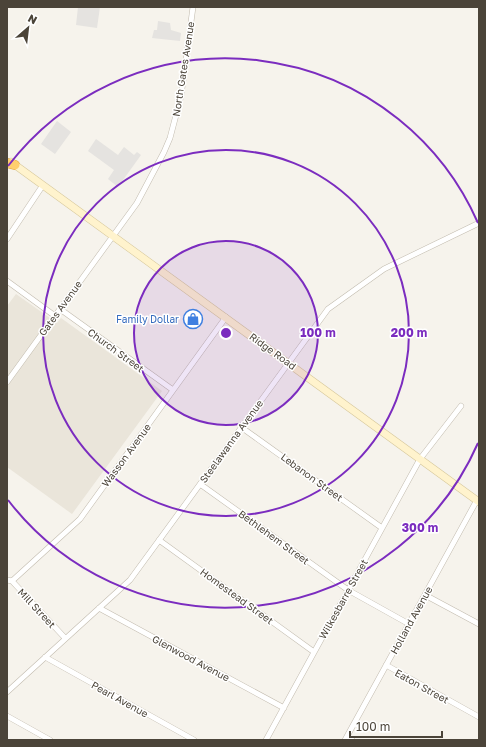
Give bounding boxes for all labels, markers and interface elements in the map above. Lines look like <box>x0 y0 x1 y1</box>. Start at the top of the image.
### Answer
north arrow <box>8 8 48 48</box>
text: N <box>26 11 40 26</box>
street label: North Gates Avenue <box>170 21 196 117</box>
street label: Gates Avenue <box>36 278 84 338</box>
shop icon: Family Dollar <box>182 308 204 330</box>
place label: Family Dollar <box>116 313 179 325</box>
text: 100 m <box>300 325 336 340</box>
text: 200 m <box>391 325 427 340</box>
street label: Church Street <box>86 326 146 374</box>
centre of rings <box>219 326 233 340</box>
street label: Ridge Road <box>247 330 299 372</box>
street label: Steelawanna Avenue <box>197 397 265 485</box>
street label: Wasson Avenue <box>99 421 153 489</box>
street label: Lebanon Street <box>279 451 345 503</box>
street label: Bethlehem Street <box>236 507 312 567</box>
text: 300 m <box>402 520 438 535</box>
street label: Wilkesbarre Street <box>316 557 370 641</box>
street label: Homestead Street <box>198 566 276 626</box>
street label: Holland Avenue <box>387 584 435 656</box>
street label: Mill Street <box>16 586 58 630</box>
street label: Glenwood Avenue <box>150 633 232 684</box>
street label: Eaton Street <box>393 666 451 706</box>
street label: Pearl Avenue <box>90 679 151 720</box>
scale bar <box>350 713 442 739</box>
text: 100 m <box>356 719 390 734</box>

